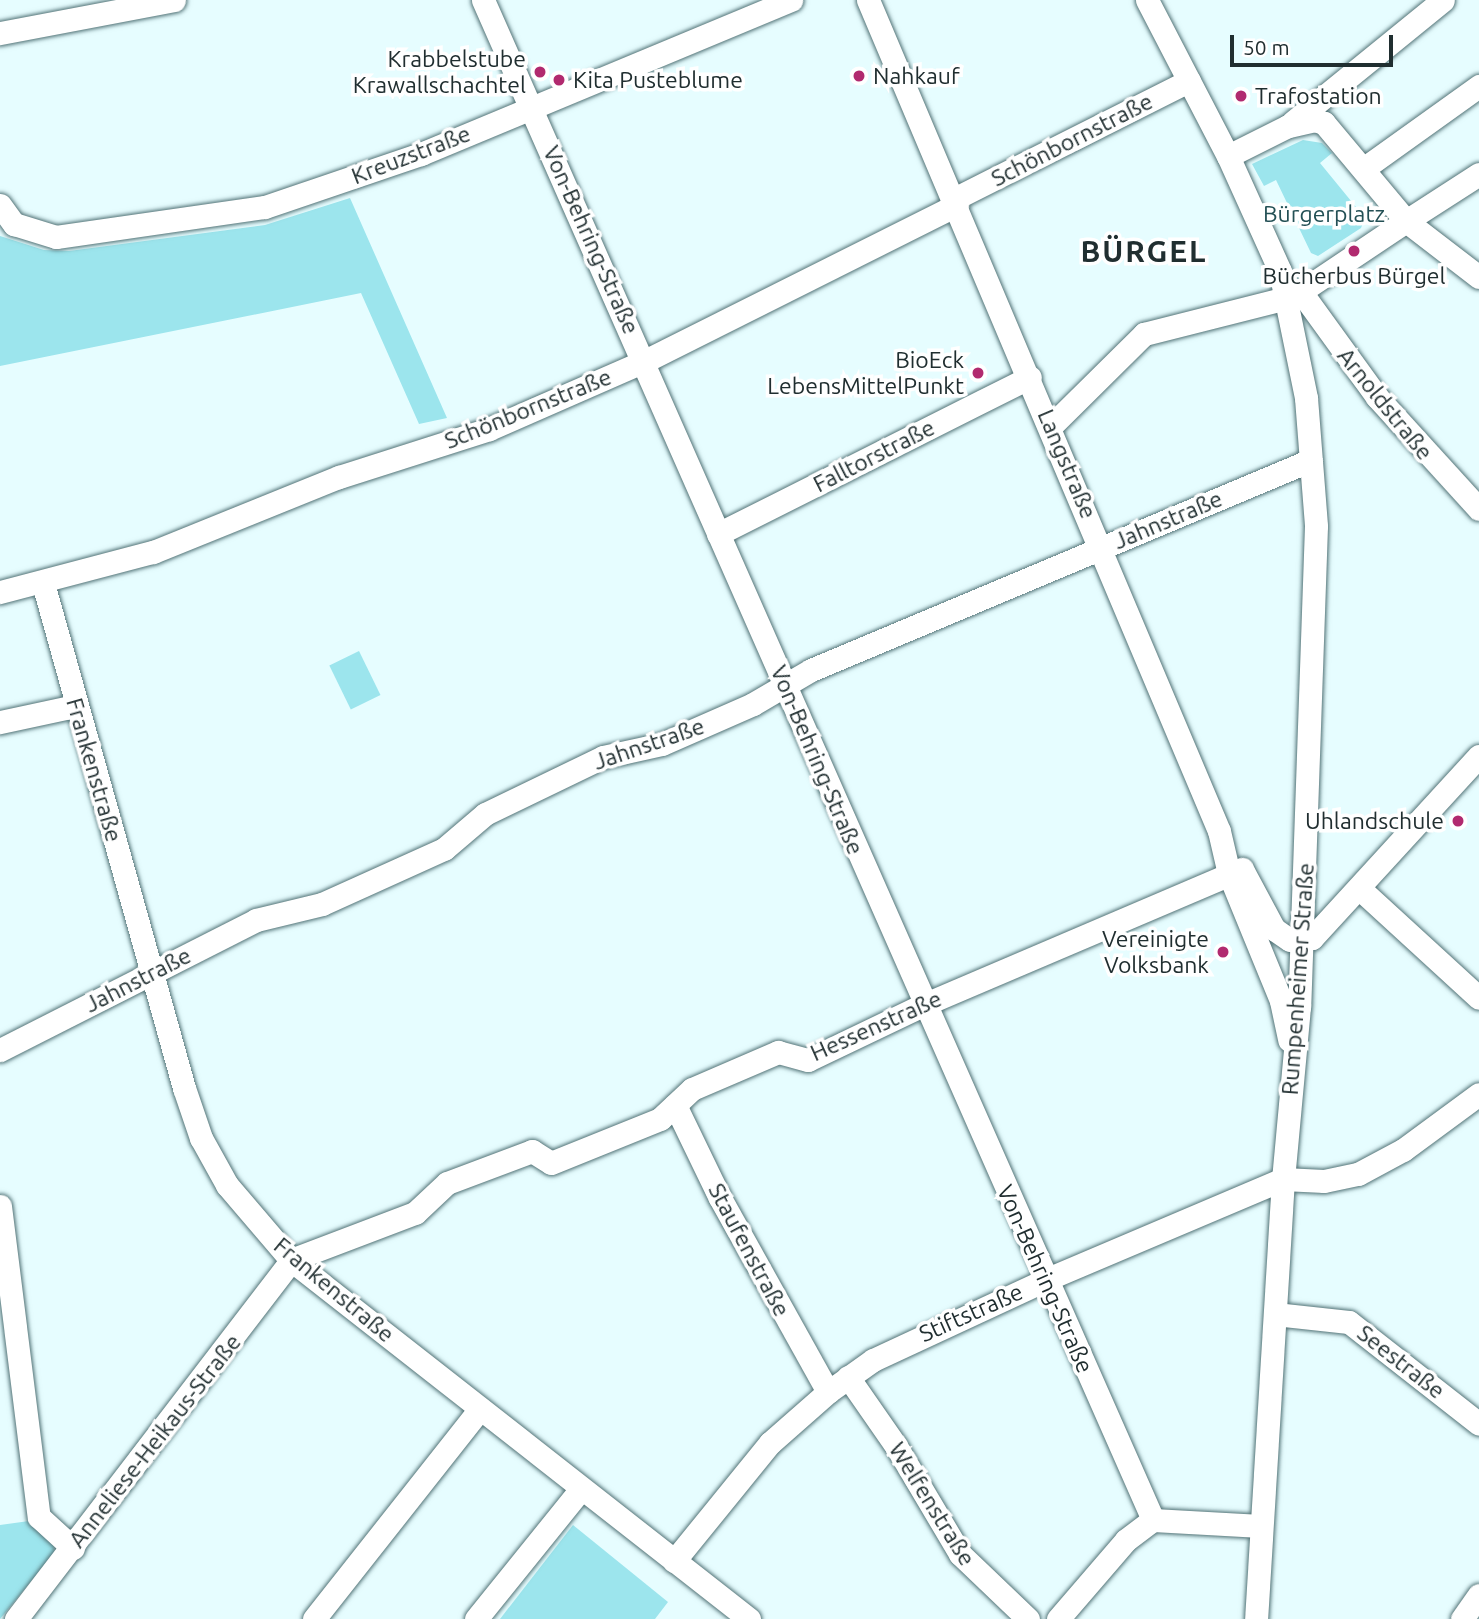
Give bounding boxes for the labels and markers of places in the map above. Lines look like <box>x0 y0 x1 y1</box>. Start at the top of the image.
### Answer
place label: Krabbelstube Krawallschachtel <box>353 45 526 99</box>
place label: Nahkauf <box>873 62 960 90</box>
marker: Krabbelstube Krawallschachtel <box>532 64 548 80</box>
place label: Kita Pusteblume <box>573 66 743 94</box>
marker: Nahkauf <box>851 68 867 84</box>
marker: Kita Pusteblume <box>551 72 567 88</box>
place label: Trafostation <box>1255 82 1382 110</box>
marker: Trafostation <box>1233 88 1249 104</box>
marker: Bücherbus Bürgel <box>1346 243 1362 259</box>
place label: Bücherbus Bürgel <box>1262 262 1446 290</box>
place label: BioEck LebensMittelPunkt <box>767 346 964 400</box>
marker: BioEck LebensMittelPunkt <box>970 365 986 381</box>
place label: Uhlandschule <box>1305 807 1444 835</box>
marker: Uhlandschule <box>1450 813 1466 829</box>
place label: Vereinigte Volksbank <box>1102 925 1209 979</box>
marker: Vereinigte Volksbank <box>1215 944 1231 960</box>

